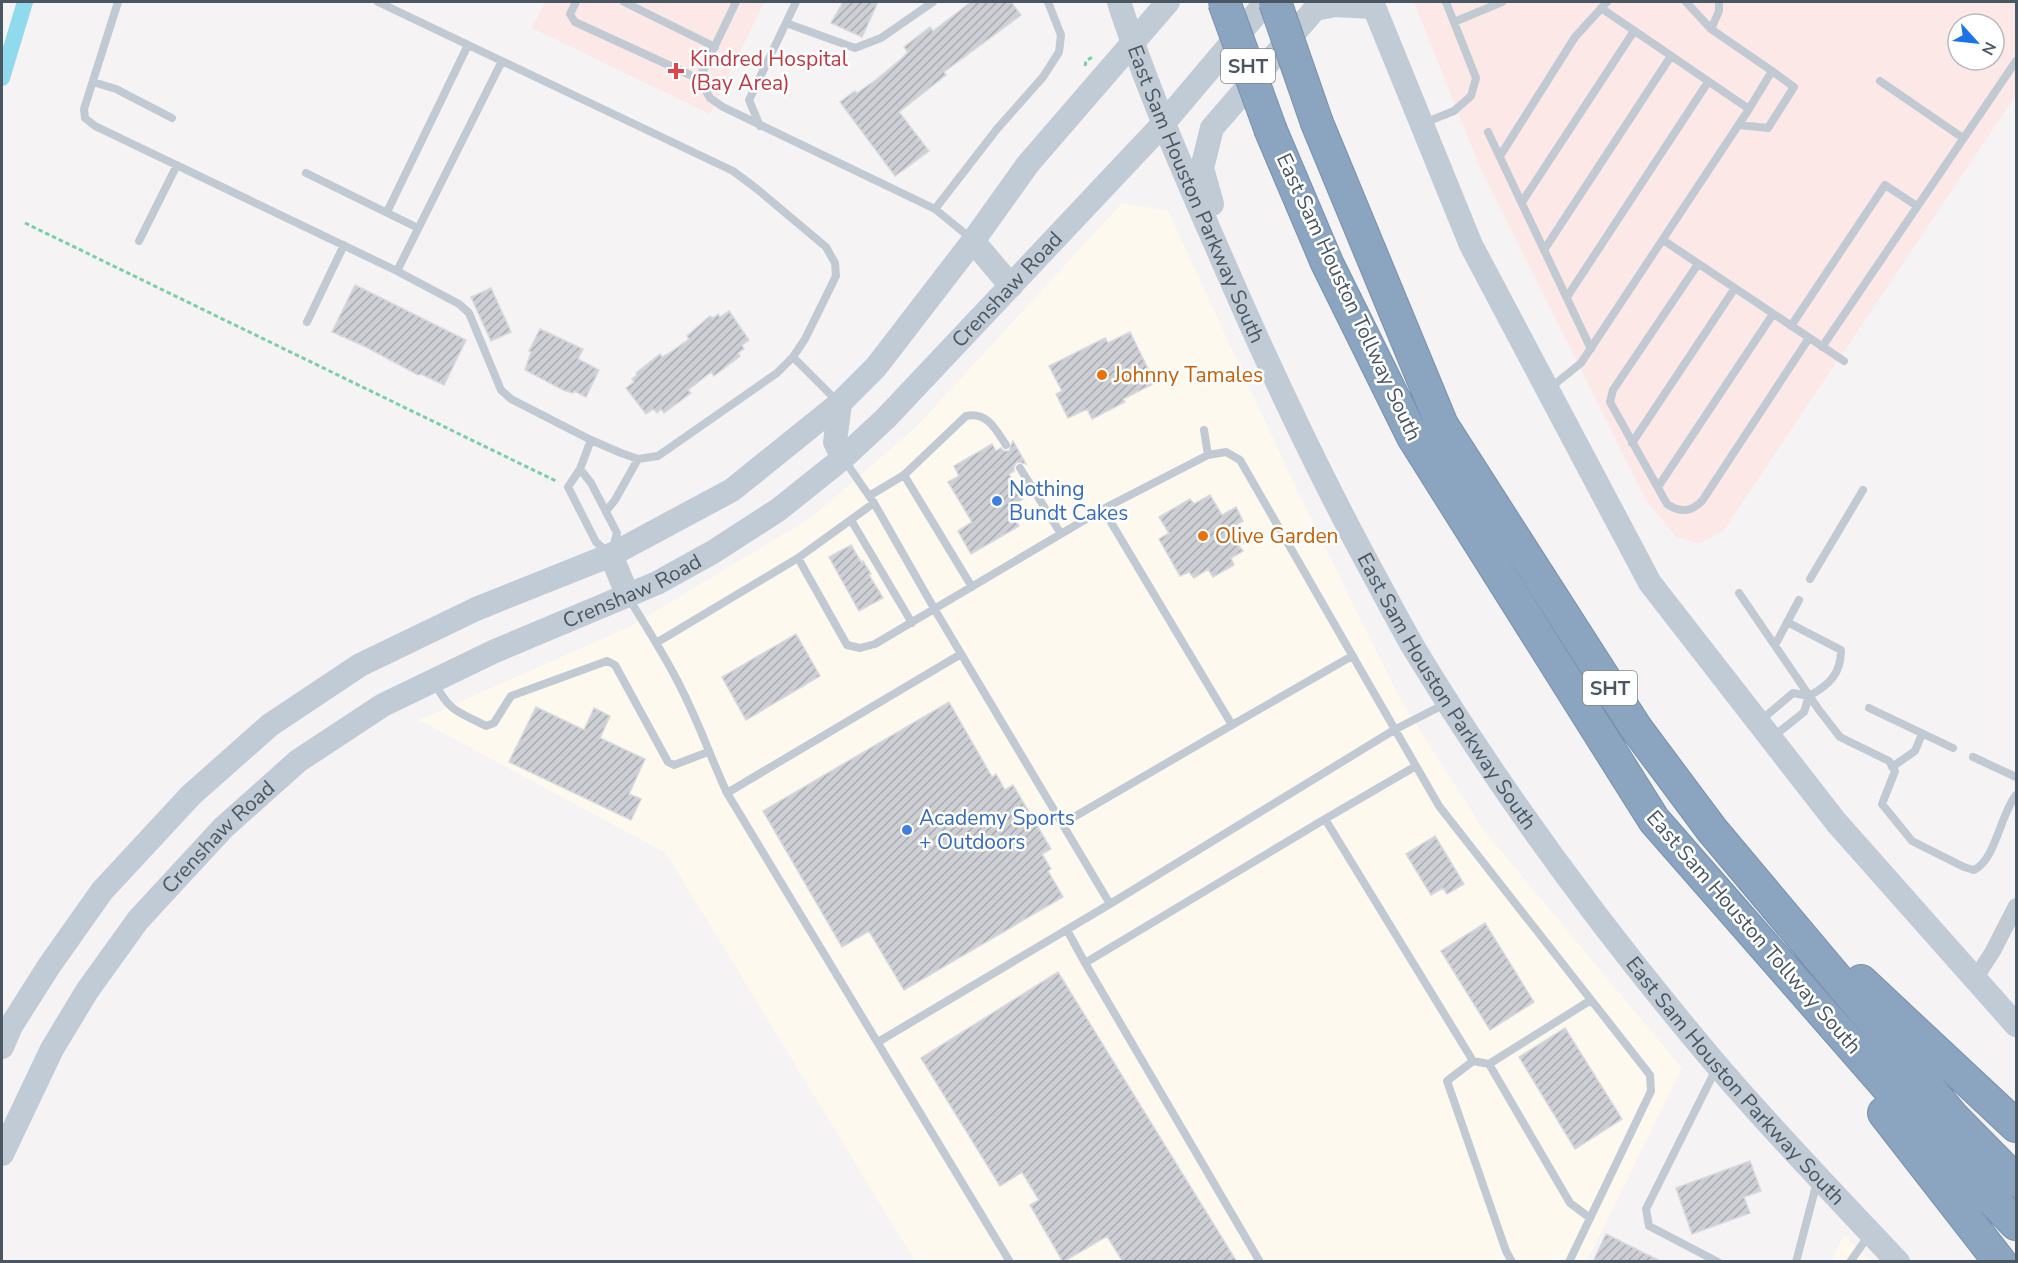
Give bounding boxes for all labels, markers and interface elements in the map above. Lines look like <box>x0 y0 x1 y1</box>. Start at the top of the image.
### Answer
north arrow <box>1946 12 2006 72</box>
text: N <box>1976 38 2001 59</box>
street label: East Sam Houston Parkway South <box>1121 41 1271 348</box>
place label: Kindred Hospital (Bay Area) <box>690 45 849 97</box>
road number: SHT <box>1221 49 1275 83</box>
marker: Kindred Hospital (Bay Area) <box>667 62 685 80</box>
street label: East Sam Houston Tollway South <box>1270 149 1428 445</box>
street label: Crenshaw Road <box>946 225 1069 354</box>
place label: Johnny Tamales <box>1113 361 1263 389</box>
marker: Johnny Tamales <box>1095 368 1109 382</box>
place label: Nothing Bundt Cakes <box>1009 475 1128 527</box>
marker: Nothing Bundt Cakes <box>990 494 1004 508</box>
place label: Olive Garden <box>1215 522 1339 550</box>
marker: Olive Garden <box>1196 529 1210 543</box>
street label: Crenshaw Road <box>558 547 706 635</box>
street label: East Sam Houston Parkway South <box>1351 548 1543 835</box>
road number: SHT <box>1583 671 1637 705</box>
street label: Crenshaw Road <box>155 774 281 900</box>
place label: Academy Sports + Outdoors <box>919 804 1075 856</box>
street label: East Sam Houston Tollway South <box>1640 804 1868 1060</box>
marker: Academy Sports + Outdoors <box>900 823 914 837</box>
street label: East Sam Houston Parkway South <box>1619 951 1851 1211</box>

